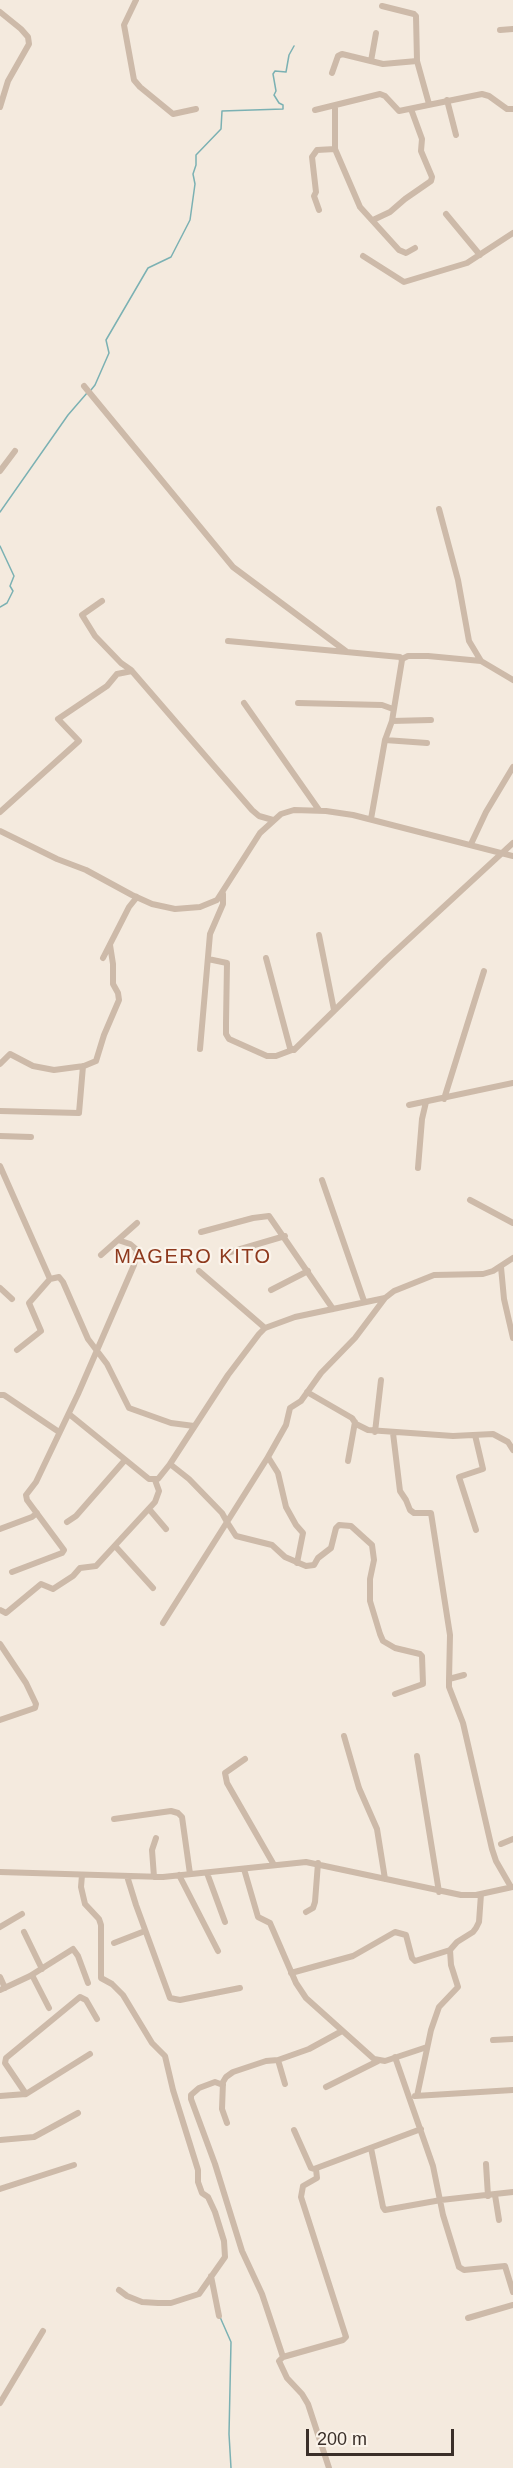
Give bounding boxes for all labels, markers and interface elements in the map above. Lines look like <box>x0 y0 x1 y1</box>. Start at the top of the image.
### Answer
district label: MAGERO KITO <box>114 1245 272 1269</box>
scale bar <box>309 2417 458 2455</box>
text: 200 m <box>317 2429 367 2449</box>

